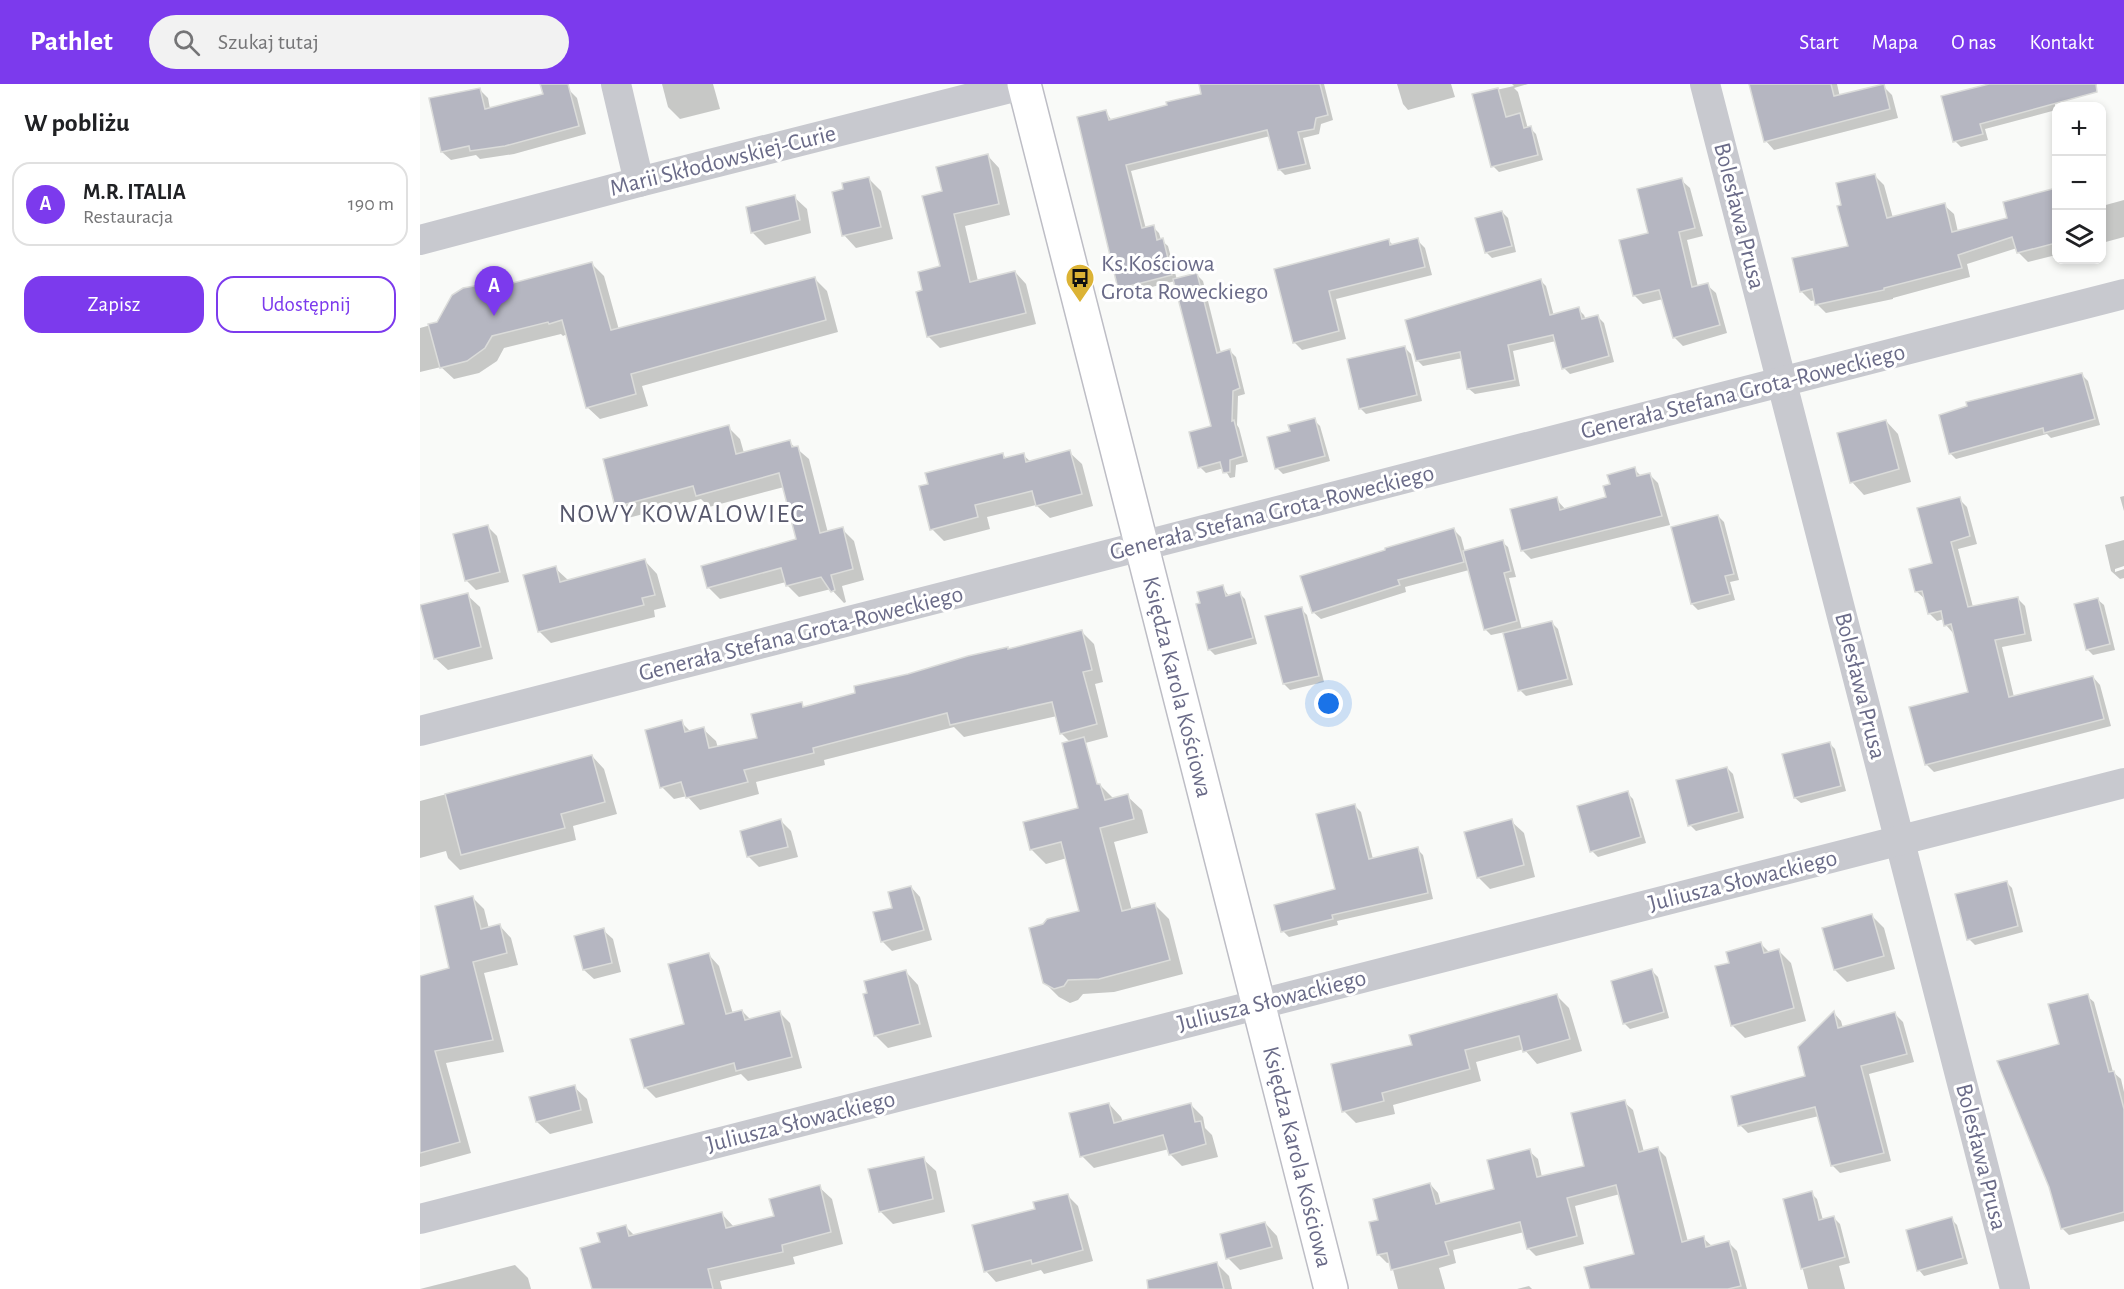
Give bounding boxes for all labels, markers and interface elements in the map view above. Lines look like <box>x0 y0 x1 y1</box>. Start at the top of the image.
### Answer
search box <box>149 15 569 69</box>
icon: search <box>170 26 203 59</box>
text: Pathlet <box>30 28 113 56</box>
text: Szukaj tutaj <box>218 31 319 53</box>
text: Start <box>1799 32 1839 53</box>
text: Mapa <box>1872 32 1918 53</box>
text: O nas <box>1951 32 1996 53</box>
text: Kontakt <box>2029 32 2094 53</box>
map controls <box>2052 102 2106 264</box>
button: + <box>2052 102 2106 156</box>
text: W pobliżu <box>24 110 130 136</box>
street label: Marii Skłodowskiej-Curie <box>607 121 839 201</box>
street label: Bolesława Prusa <box>1709 140 1769 292</box>
button: − <box>2052 156 2106 210</box>
text: M.R. ITALIA <box>83 181 186 203</box>
text: A <box>40 194 52 214</box>
text: 190 m <box>348 194 394 214</box>
text: Restauracja <box>83 207 173 227</box>
button: layers <box>2052 210 2106 264</box>
place label: Ks.Kościowa Grota Roweckiego <box>1101 252 1268 304</box>
bus stop icon: Ks.Kościowa Grota Roweckiego <box>1064 262 1096 304</box>
pin: A <box>474 266 514 316</box>
button: Zapisz <box>24 276 204 333</box>
button: Udostępnij <box>216 276 396 333</box>
street label: Generała Stefana Grota-Roweckiego <box>1578 340 1908 444</box>
street label: Generała Stefana Grota-Roweckiego <box>1107 461 1437 565</box>
district label: NOWY KOWALOWIEC <box>559 501 805 527</box>
street label: Księdza Karola Kościowa <box>1138 574 1216 800</box>
street label: Generała Stefana Grota-Roweckiego <box>636 582 966 686</box>
street label: Bolesława Prusa <box>1830 610 1890 762</box>
your location <box>1314 689 1343 718</box>
street label: Juliusza Słowackiego <box>1646 846 1840 916</box>
street label: Juliusza Słowackiego <box>1175 966 1369 1036</box>
street label: Księdza Karola Kościowa <box>1258 1044 1336 1270</box>
street label: Bolesława Prusa <box>1951 1081 2011 1233</box>
street label: Juliusza Słowackiego <box>704 1087 898 1157</box>

